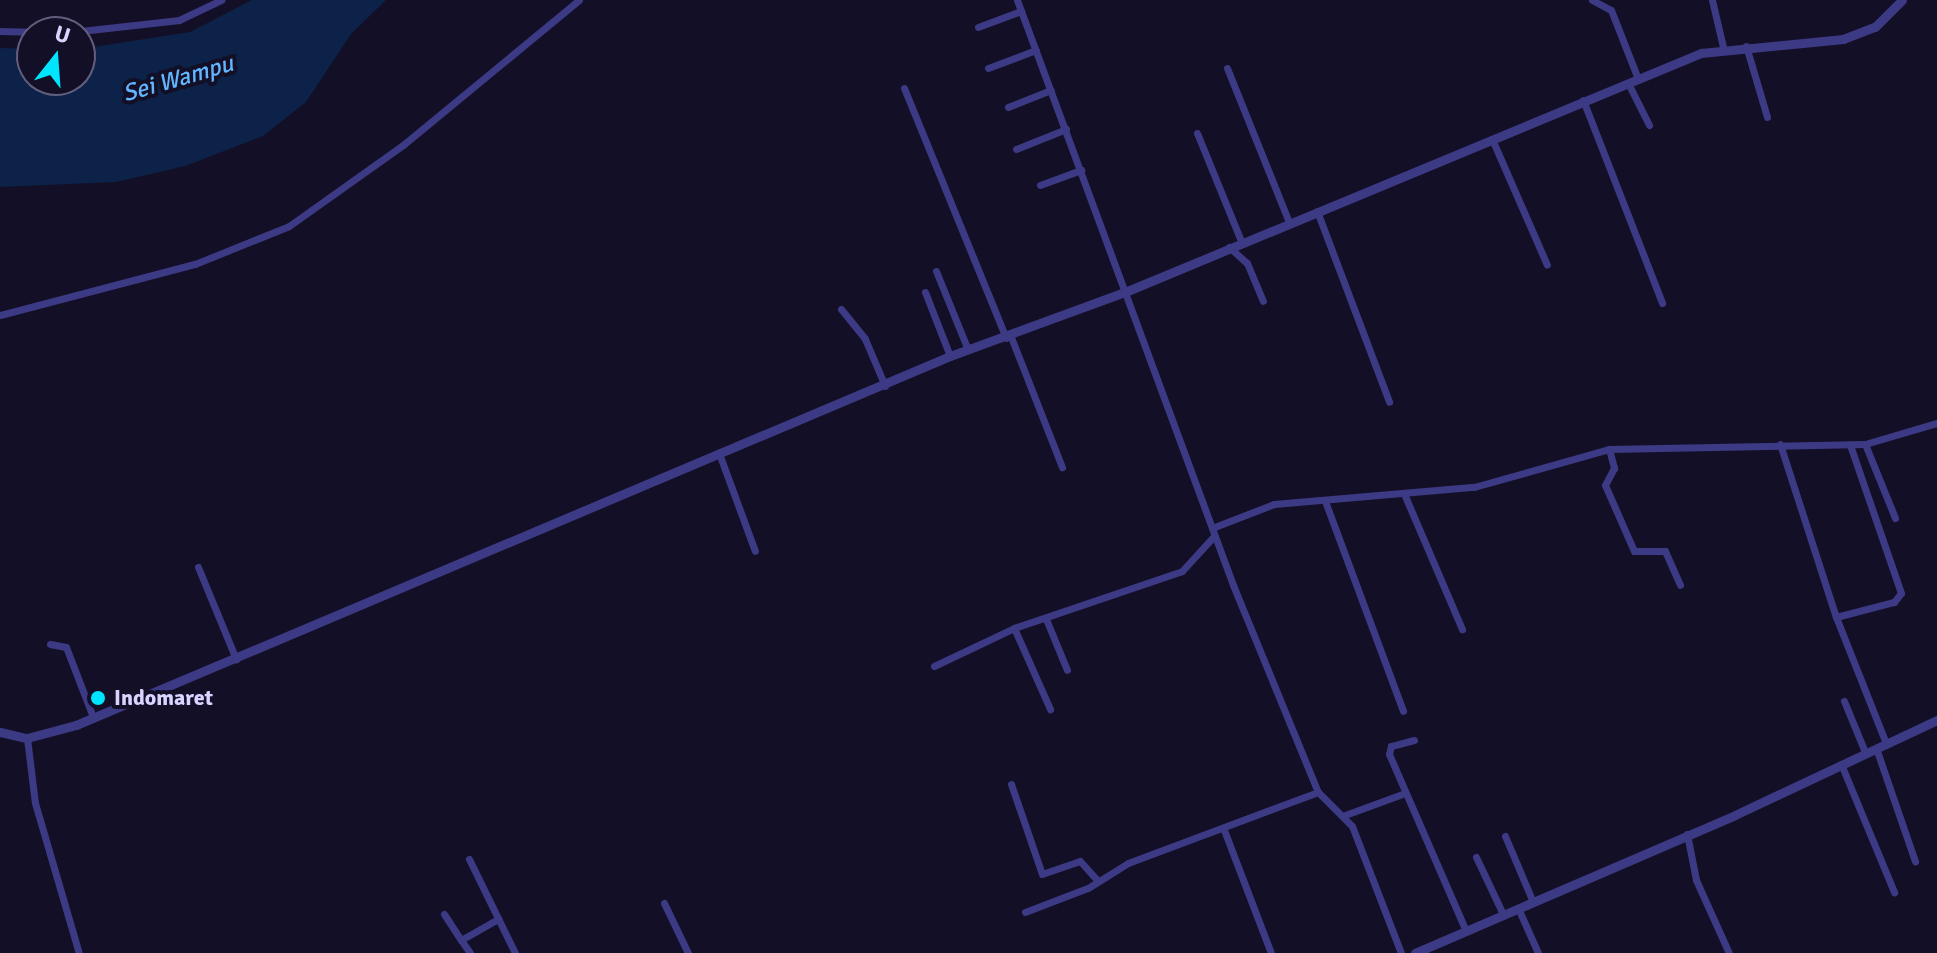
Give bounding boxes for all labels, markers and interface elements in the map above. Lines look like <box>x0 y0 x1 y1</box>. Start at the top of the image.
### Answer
north arrow <box>16 16 96 96</box>
text: U <box>52 19 74 50</box>
water label: Sei Wampu <box>119 49 237 109</box>
place label: Indomaret <box>114 685 213 711</box>
marker: Indomaret <box>89 689 107 707</box>

